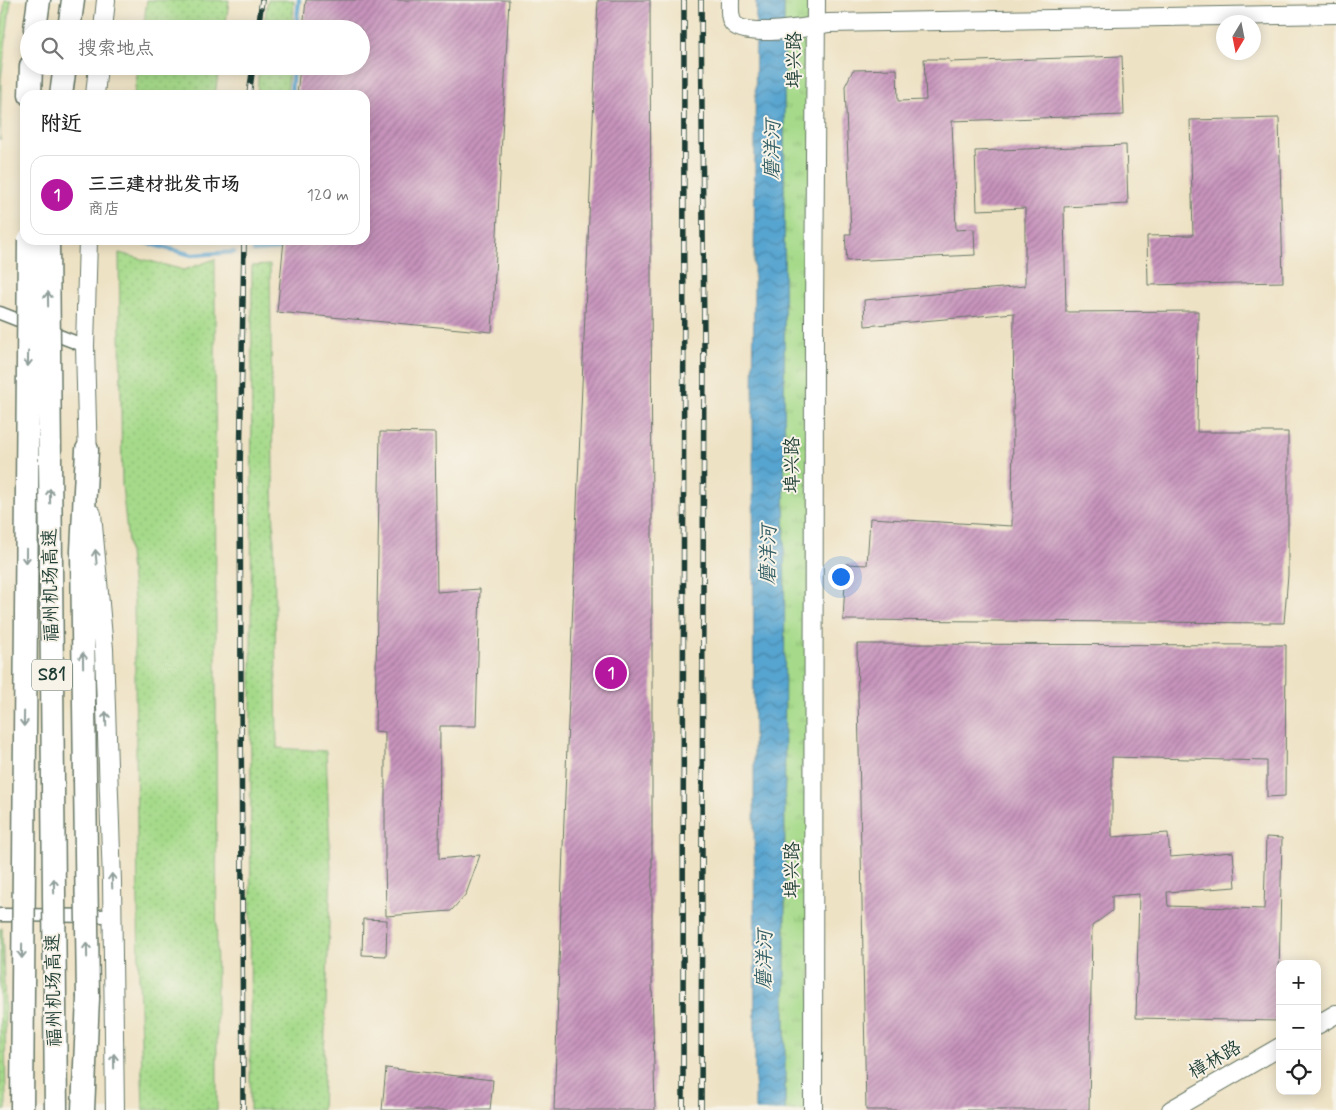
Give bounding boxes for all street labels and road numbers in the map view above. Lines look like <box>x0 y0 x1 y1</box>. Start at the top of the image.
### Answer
street label: 埠兴路 <box>782 31 807 89</box>
street label: 埠兴路 <box>780 436 805 494</box>
street label: 福州机场高速 <box>38 528 64 642</box>
road number: S81 <box>32 660 72 690</box>
street label: 埠兴路 <box>780 841 805 899</box>
street label: 福州机场高速 <box>41 933 67 1047</box>
street label: 樟林路 <box>1184 1035 1246 1085</box>

